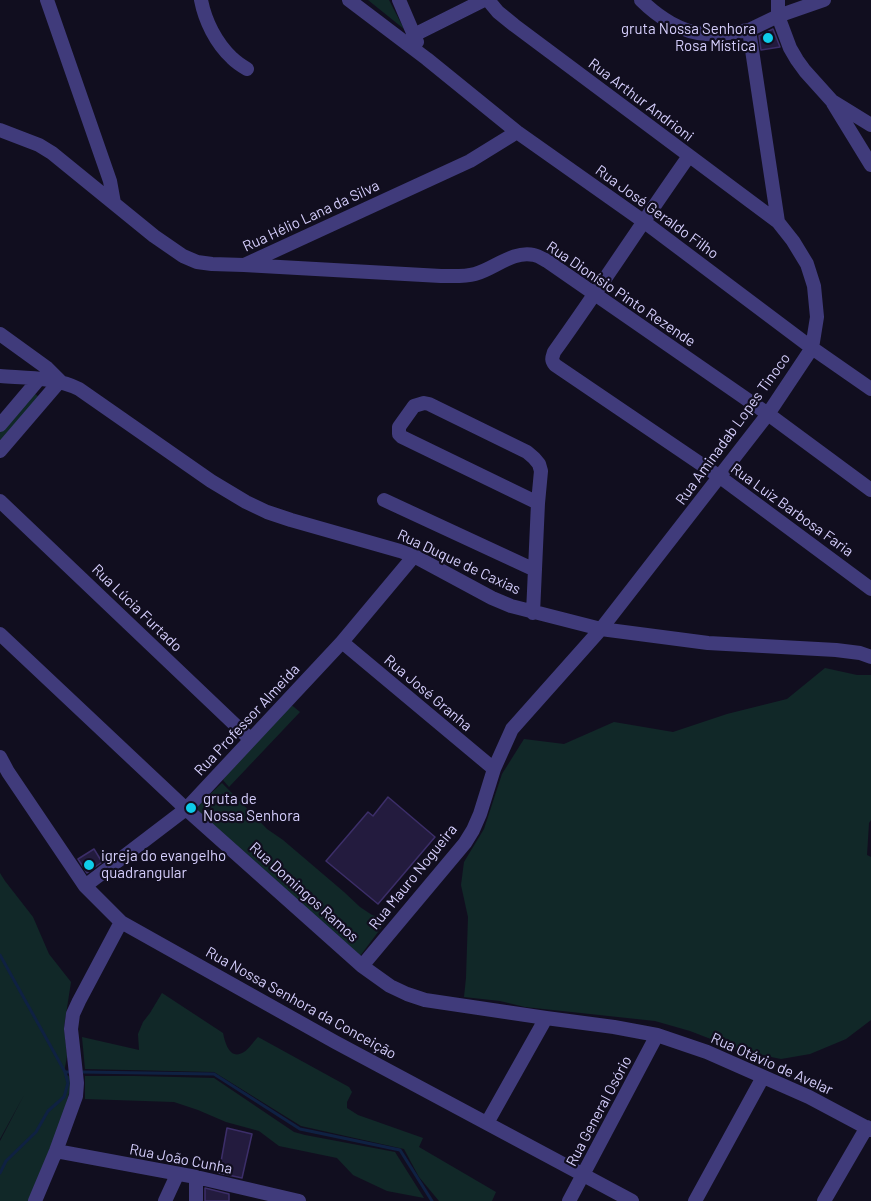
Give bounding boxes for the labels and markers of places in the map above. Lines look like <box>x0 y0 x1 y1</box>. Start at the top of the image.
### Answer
place label: gruta Nossa Senhora Rosa Mística <box>621 20 756 55</box>
marker: gruta Nossa Senhora Rosa Mística <box>761 31 775 45</box>
place label: gruta de Nossa Senhora <box>203 790 300 825</box>
marker: gruta de Nossa Senhora <box>184 801 198 815</box>
place label: igreja do evangelho quadrangular <box>101 847 226 882</box>
marker: igreja do evangelho quadrangular <box>82 858 96 872</box>

